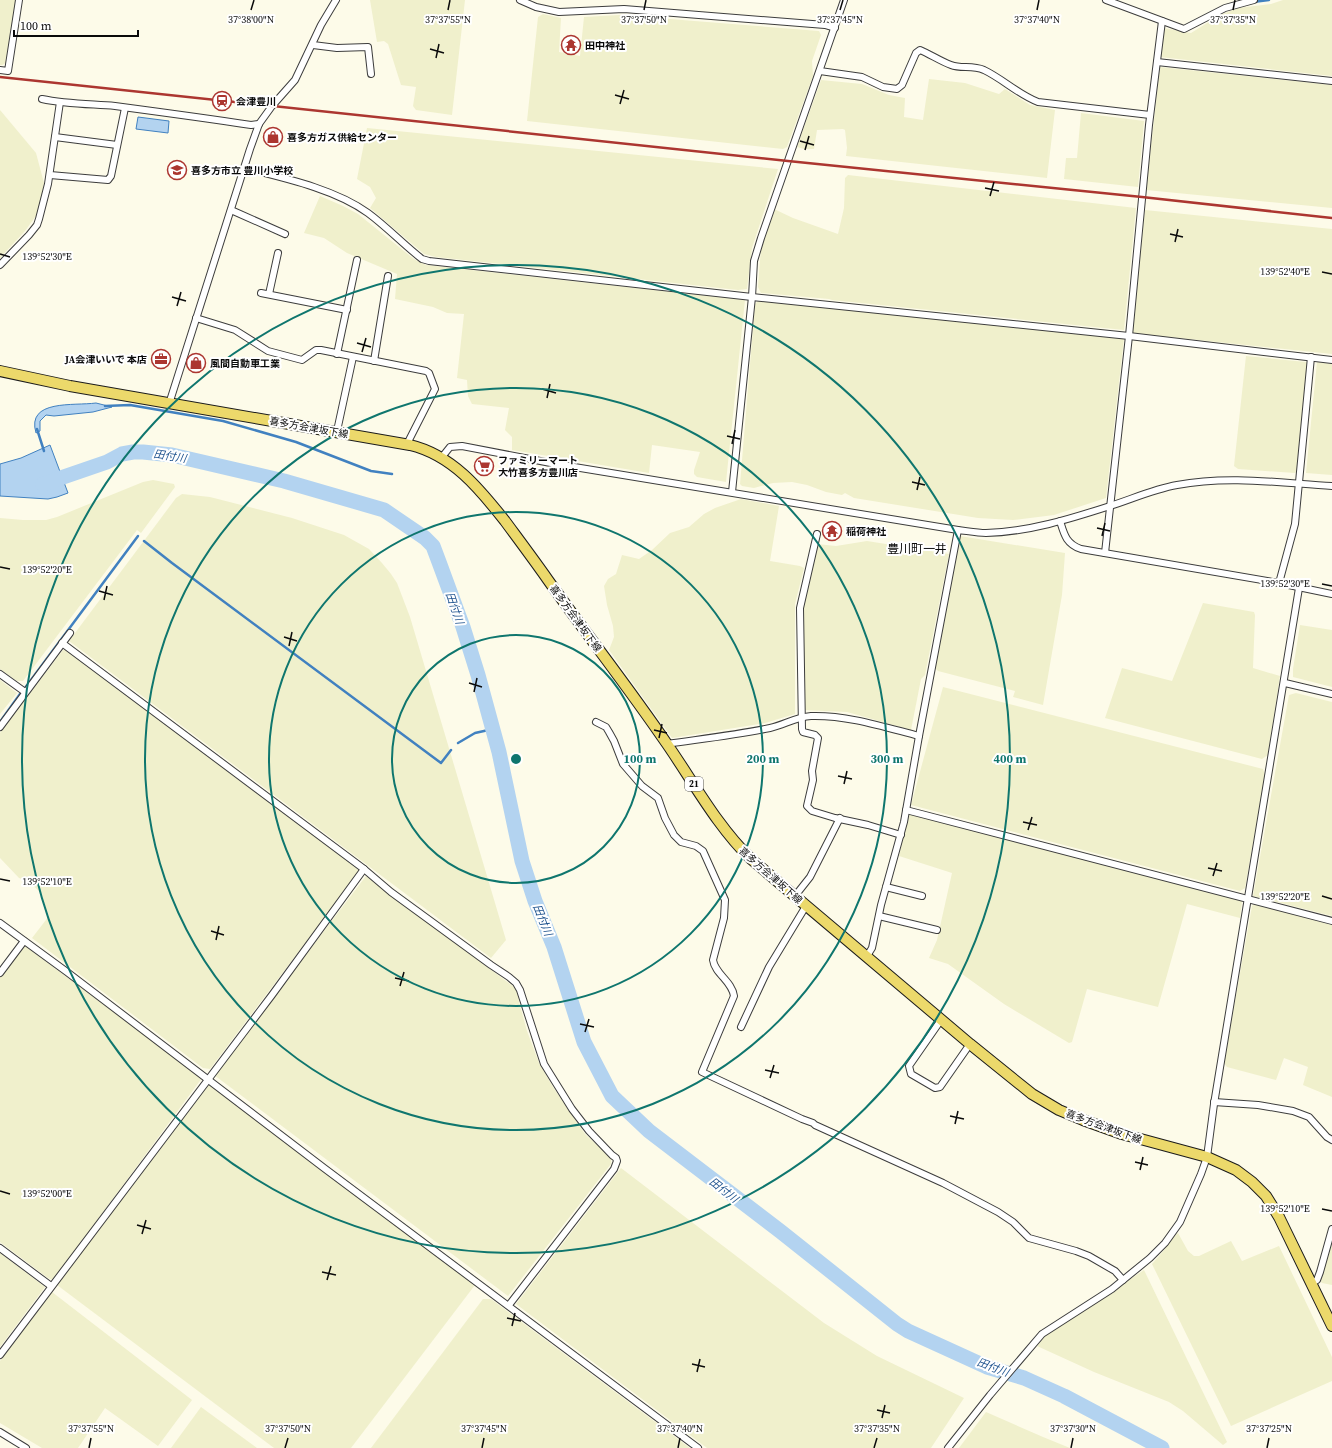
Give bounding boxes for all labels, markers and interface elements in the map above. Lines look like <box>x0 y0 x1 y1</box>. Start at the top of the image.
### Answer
scale bar <box>14 12 138 38</box>
text: 37°38'00"N <box>228 13 274 26</box>
text: 37°37'55"N <box>425 13 471 26</box>
text: 37°37'50"N <box>621 13 667 26</box>
text: 37°37'45"N <box>817 13 863 26</box>
text: 37°37'40"N <box>1014 13 1060 26</box>
text: 37°37'35"N <box>1210 13 1256 26</box>
text: 100 m <box>20 18 52 34</box>
temple icon: 田中神社 <box>560 34 582 56</box>
place label: 田中神社 <box>585 39 626 52</box>
station icon: 会津豊川 <box>211 90 233 112</box>
place label: 会津豊川 <box>236 95 276 108</box>
shop icon: 喜多方ガス供給センター <box>262 126 284 148</box>
place label: 喜多方ガス供給センター <box>287 131 397 144</box>
school or university icon: 喜多方市立 豊川小学校 <box>166 159 188 181</box>
place label: 喜多方市立 豊川小学校 <box>191 164 293 177</box>
text: 139°52'30"E <box>22 250 72 263</box>
text: 139°52'40"E <box>1260 265 1310 278</box>
office icon: JA会津いいで 本店 <box>150 348 172 370</box>
shop icon: 風間自動車工業 <box>185 352 207 374</box>
place label: JA会津いいで 本店 <box>64 353 147 366</box>
place label: 風間自動車工業 <box>210 357 280 370</box>
street label: 喜多方会津坂下線 <box>268 414 349 441</box>
water label: 田付川 <box>152 447 188 467</box>
place label: ファミリーマート 大竹喜多方豊川店 <box>498 454 578 479</box>
supermarket icon: ファミリーマート 大竹喜多方豊川店 <box>473 455 495 477</box>
temple icon: 稲荷神社 <box>821 520 843 542</box>
place label: 稲荷神社 <box>846 525 887 538</box>
district label: 豊川町一井 <box>887 541 947 557</box>
text: 139°52'20"E <box>22 563 72 576</box>
text: 139°52'30"E <box>1260 577 1310 590</box>
street label: 喜多方会津坂下線 <box>547 582 604 654</box>
water label: 田付川 <box>442 590 467 627</box>
text: 100 m <box>624 751 657 767</box>
text: 200 m <box>747 751 780 767</box>
text: 300 m <box>871 751 904 767</box>
text: 400 m <box>994 751 1027 767</box>
centre of rings <box>509 752 523 766</box>
road number: 21 <box>685 777 703 791</box>
street label: 喜多方会津坂下線 <box>736 844 805 907</box>
text: 139°52'10"E <box>22 875 72 888</box>
text: 139°52'20"E <box>1260 890 1310 903</box>
water label: 田付川 <box>529 902 556 939</box>
street label: 喜多方会津坂下線 <box>1064 1107 1144 1146</box>
water label: 田付川 <box>706 1174 742 1207</box>
text: 139°52'00"E <box>22 1187 72 1200</box>
text: 139°52'10"E <box>1260 1202 1310 1215</box>
water label: 田付川 <box>975 1355 1012 1381</box>
text: 37°37'55"N <box>68 1422 114 1435</box>
text: 37°37'50"N <box>265 1422 311 1435</box>
text: 37°37'45"N <box>461 1422 507 1435</box>
text: 37°37'40"N <box>657 1422 703 1435</box>
text: 37°37'35"N <box>854 1422 900 1435</box>
text: 37°37'30"N <box>1050 1422 1096 1435</box>
text: 37°37'25"N <box>1246 1422 1292 1435</box>

